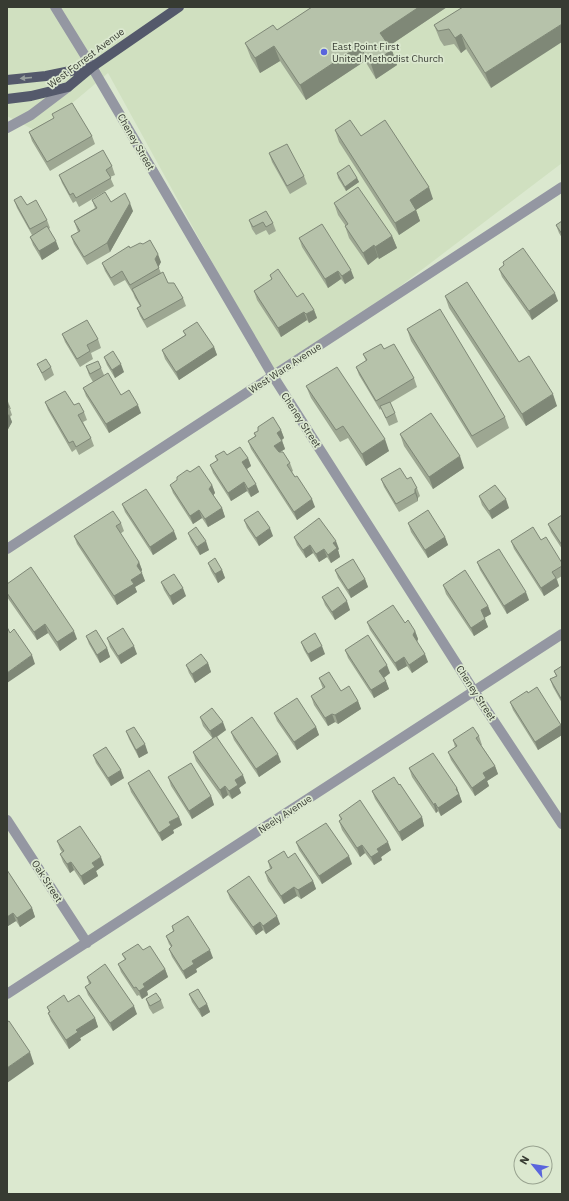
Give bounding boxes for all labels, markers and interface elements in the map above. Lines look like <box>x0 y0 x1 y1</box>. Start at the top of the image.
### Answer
street label: West Forrest Avenue <box>45 25 127 91</box>
place label: East Point First United Methodist Church <box>332 40 443 65</box>
marker: East Point First United Methodist Church <box>319 47 329 57</box>
one-way arrow <box>20 75 32 82</box>
street label: Cheney Street <box>115 111 158 173</box>
street label: West Ware Avenue <box>246 339 324 396</box>
street label: Cheney Street <box>278 390 324 450</box>
street label: Cheney Street <box>453 663 499 723</box>
street label: Neely Avenue <box>256 792 315 836</box>
street label: Oak Street <box>29 858 66 905</box>
north arrow <box>513 1145 553 1185</box>
text: N <box>516 1153 532 1167</box>

